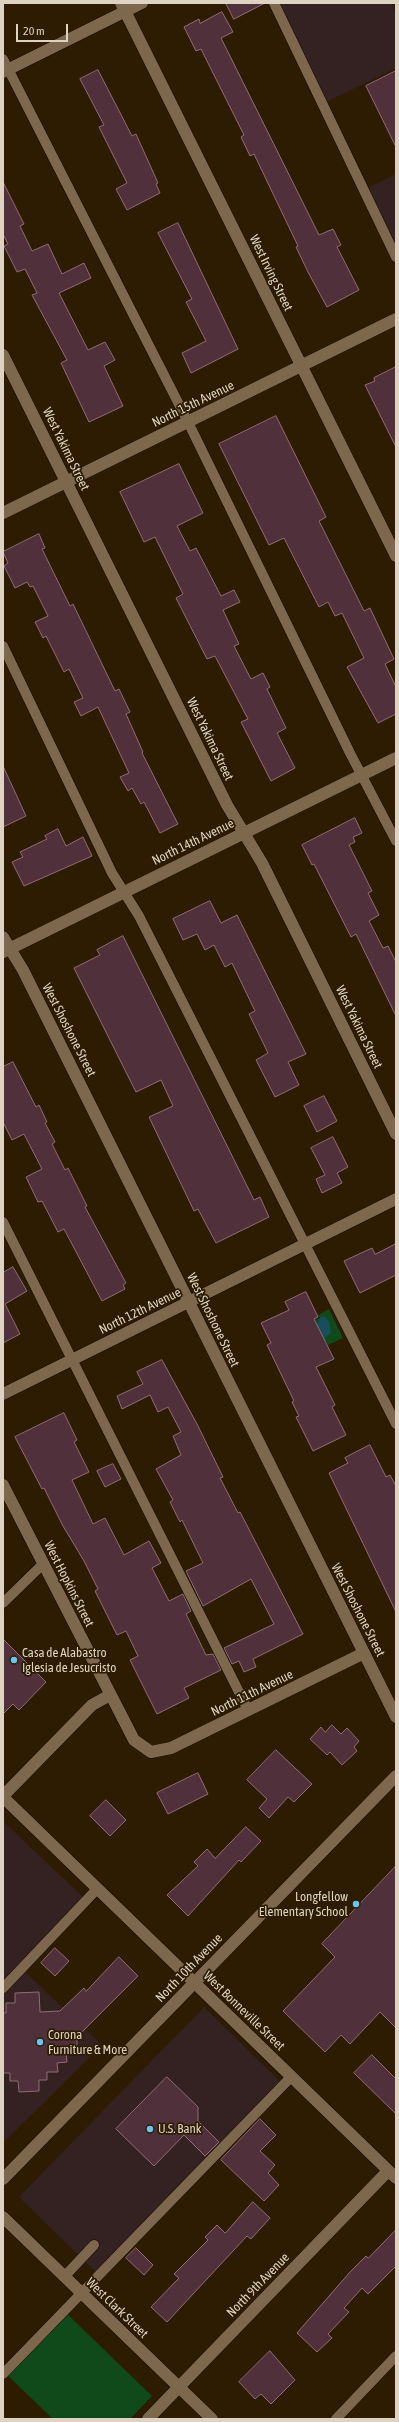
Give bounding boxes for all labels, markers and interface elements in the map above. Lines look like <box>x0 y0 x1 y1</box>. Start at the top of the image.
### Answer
scale bar <box>18 16 70 42</box>
text: 20 m <box>23 24 45 38</box>
street label: West Irving Street <box>246 232 296 314</box>
street label: North 15th Avenue <box>149 377 237 431</box>
street label: West Yakima Street <box>39 405 93 493</box>
street label: West Yakima Street <box>183 695 237 783</box>
street label: North 14th Avenue <box>149 815 237 869</box>
street label: West Shoshone Street <box>39 981 99 1079</box>
street label: West Yakima Street <box>332 983 386 1071</box>
street label: West Shoshone Street <box>184 1271 242 1369</box>
street label: North 12th Avenue <box>96 1284 184 1338</box>
street label: West Hopkins Street <box>41 1538 97 1630</box>
street label: West Shoshone Street <box>328 1561 388 1659</box>
place label: Casa de Alabastro Iglesia de Jesucristo <box>22 1645 116 1676</box>
marker: Casa de Alabastro Iglesia de Jesucristo <box>9 1655 19 1665</box>
street label: North 11th Avenue <box>208 1666 296 1720</box>
place label: Longfellow Elementary School <box>259 1889 348 1920</box>
marker: Longfellow Elementary School <box>351 1899 361 1909</box>
street label: North 10th Avenue <box>152 1930 226 2006</box>
street label: West Bonneville Street <box>200 1968 288 2054</box>
place label: Corona Furniture & More <box>48 2027 127 2058</box>
marker: Corona Furniture & More <box>35 2037 45 2047</box>
place label: U.S. Bank <box>158 2121 202 2137</box>
marker: U.S. Bank <box>145 2124 155 2134</box>
street label: North 9th Avenue <box>223 2250 293 2320</box>
street label: West Clark Street <box>83 2275 151 2341</box>

